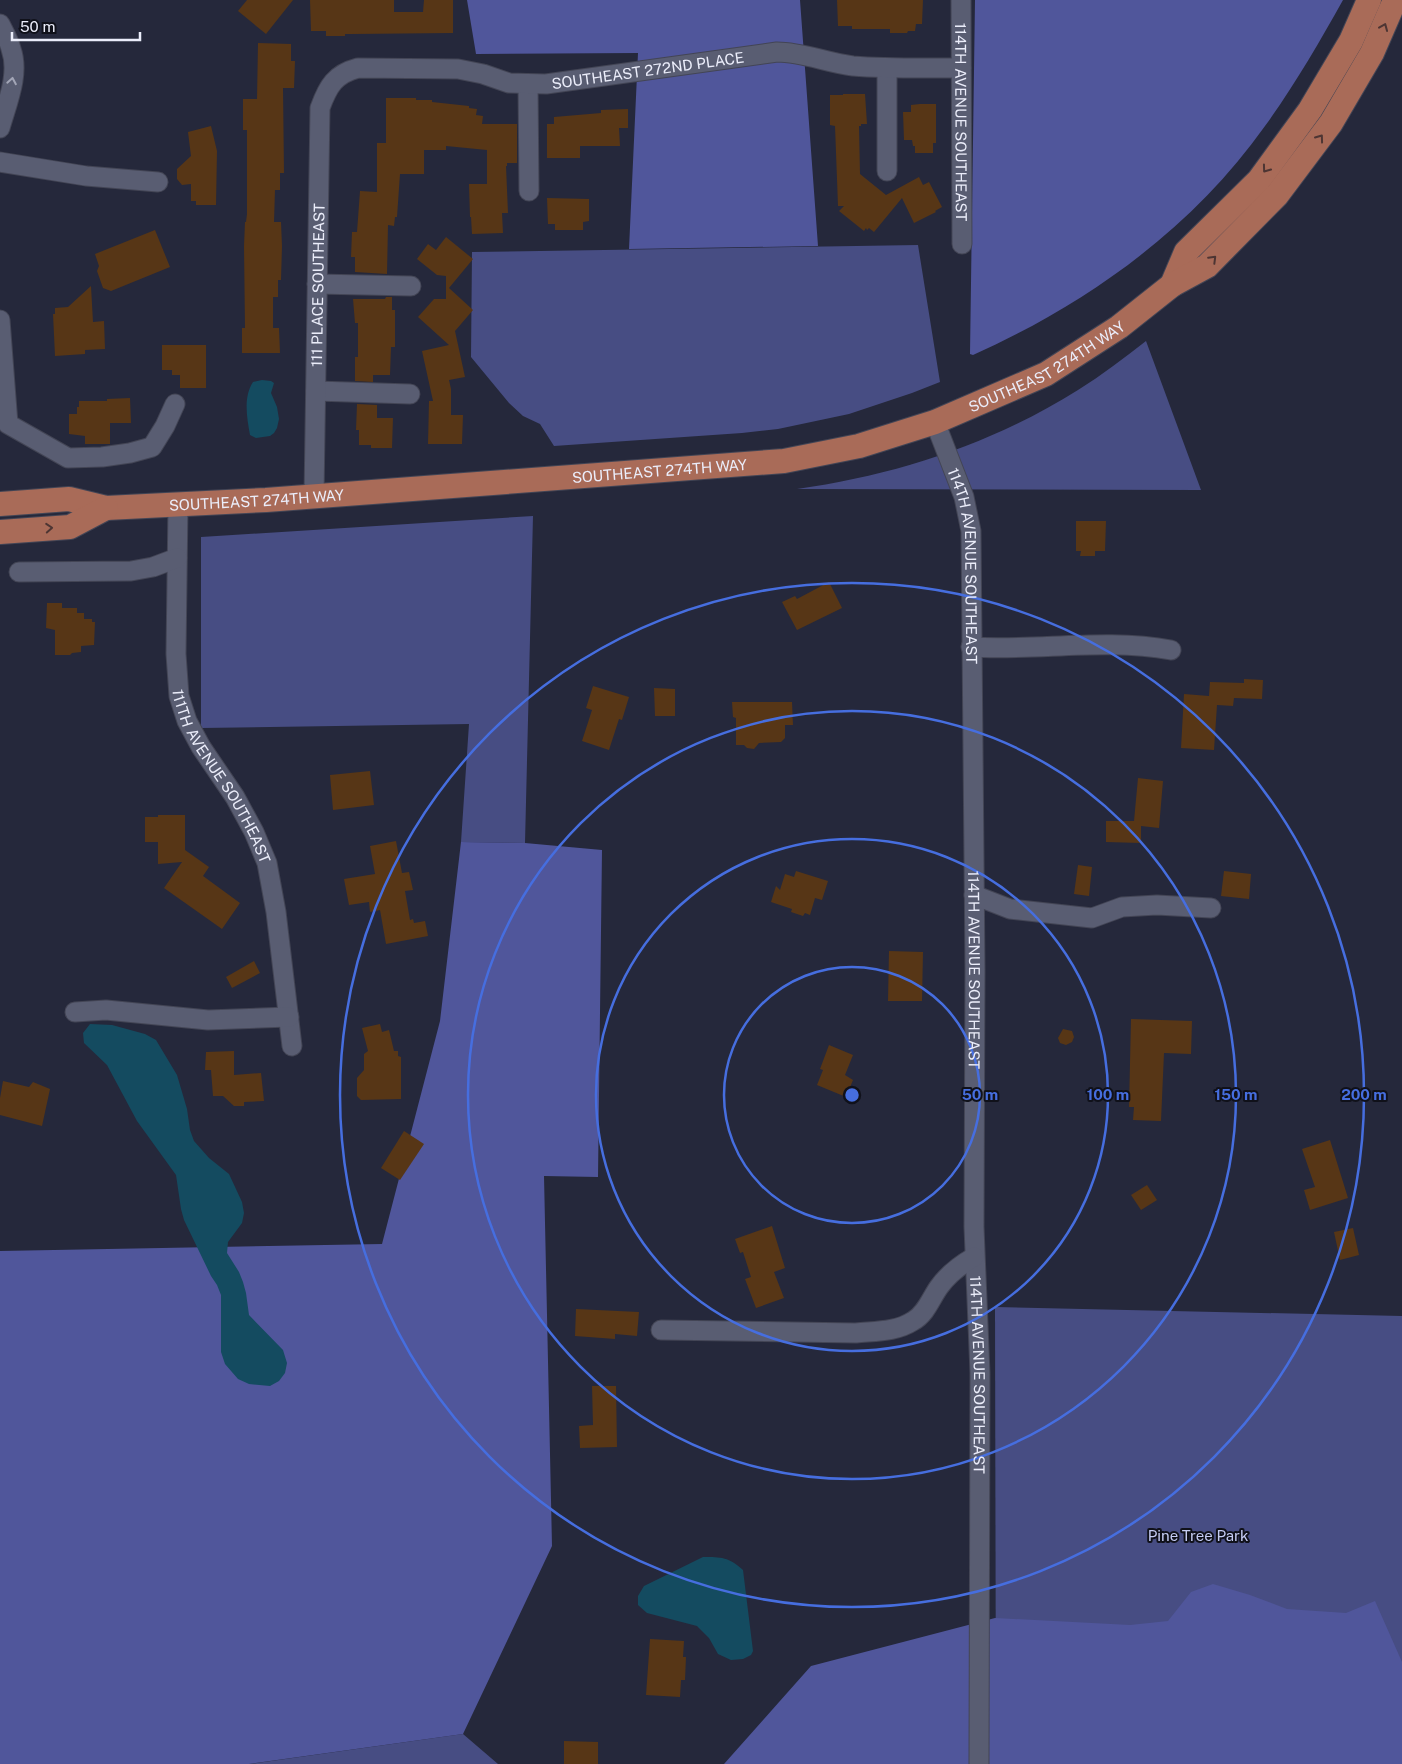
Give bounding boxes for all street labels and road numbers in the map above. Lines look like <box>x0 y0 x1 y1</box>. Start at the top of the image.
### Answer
street label: 114TH AVENUE SOUTHEAST <box>953 23 970 221</box>
street label: SOUTHEAST 272ND PLACE <box>550 48 745 92</box>
street label: 111 PLACE SOUTHEAST <box>307 203 327 367</box>
street label: SOUTHEAST 274TH WAY <box>966 317 1128 415</box>
street label: SOUTHEAST 274TH WAY <box>571 455 748 485</box>
street label: 114TH AVENUE SOUTHEAST <box>945 465 981 664</box>
street label: SOUTHEAST 274TH WAY <box>169 486 345 513</box>
street label: 111TH AVENUE SOUTHEAST <box>170 689 274 865</box>
street label: 114TH AVENUE SOUTHEAST <box>966 870 984 1069</box>
street label: 114TH AVENUE SOUTHEAST <box>968 1275 989 1474</box>

